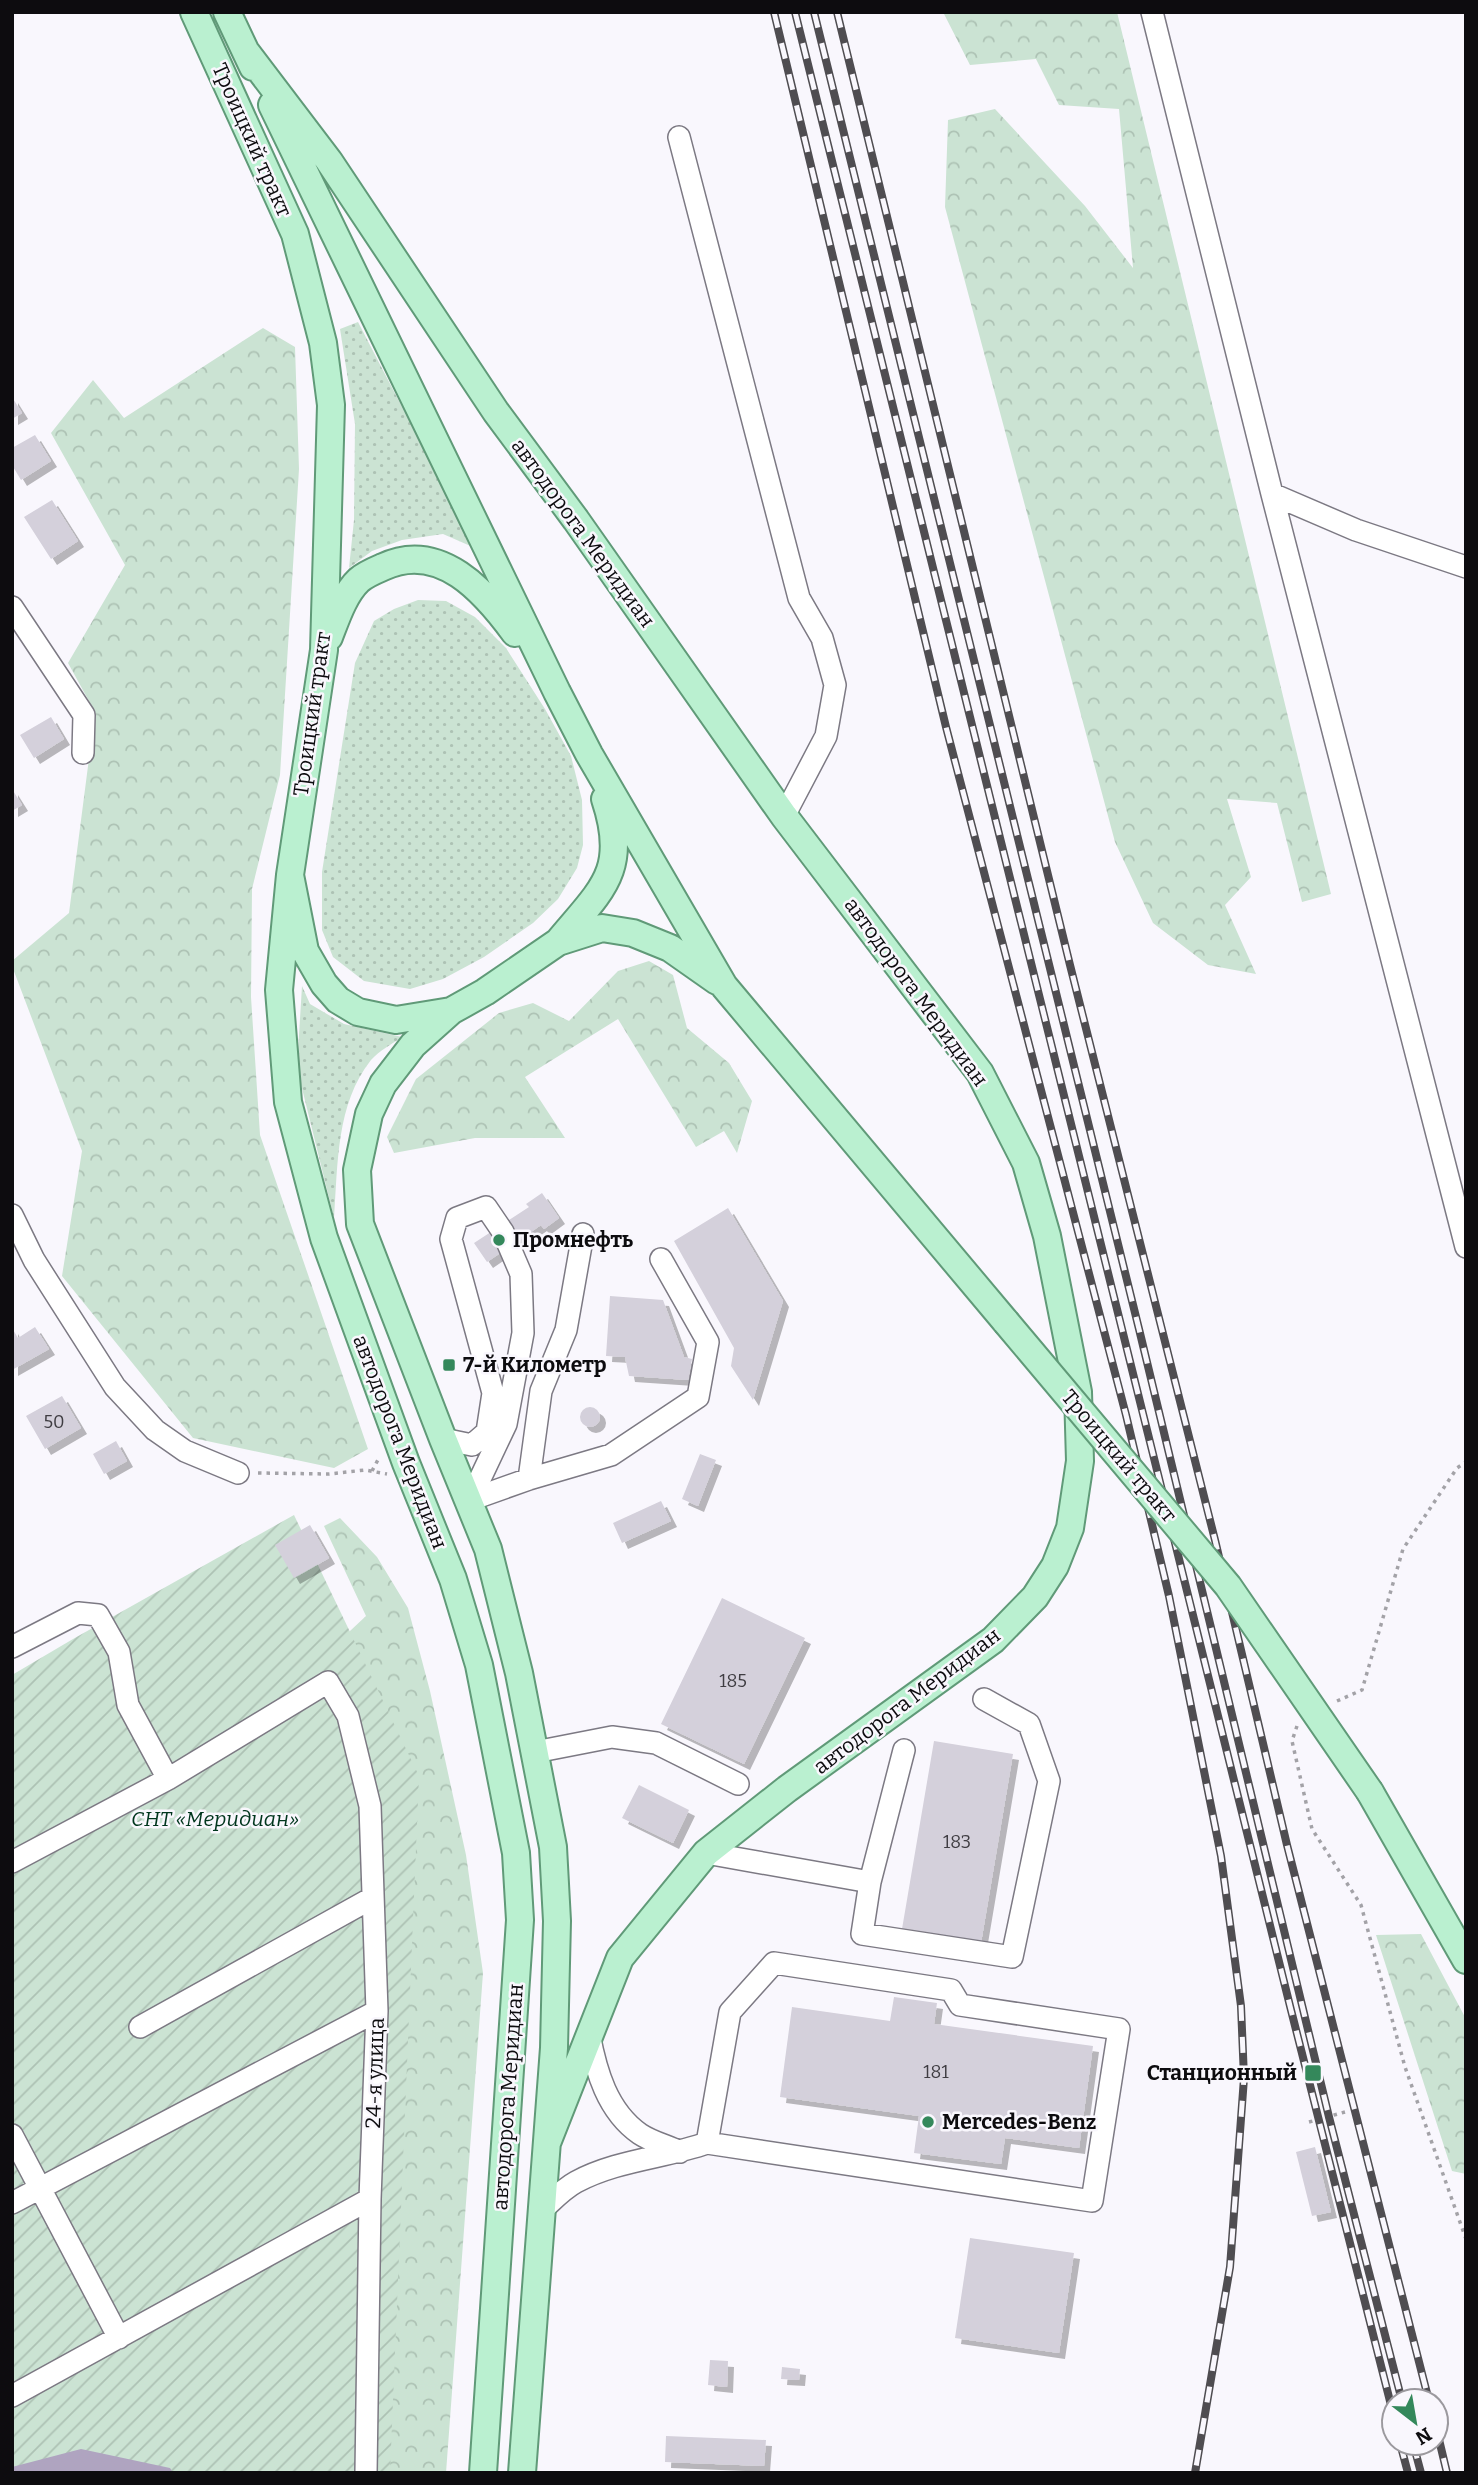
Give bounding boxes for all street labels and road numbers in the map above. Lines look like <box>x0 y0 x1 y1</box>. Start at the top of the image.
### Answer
street label: Троицкий тракт <box>206 59 298 221</box>
street label: автодорога Меридиан <box>506 434 660 633</box>
street label: Троицкий тракт <box>288 630 336 798</box>
street label: автодорога Меридиан <box>839 893 993 1092</box>
street label: автодорога Меридиан <box>347 1331 453 1553</box>
street label: Троицкий тракт <box>1056 1384 1182 1528</box>
street label: автодорога Меридиан <box>809 1622 1006 1780</box>
street label: автодорога Меридиан <box>487 1983 529 2211</box>
street label: 24-я улица <box>360 2017 390 2129</box>

